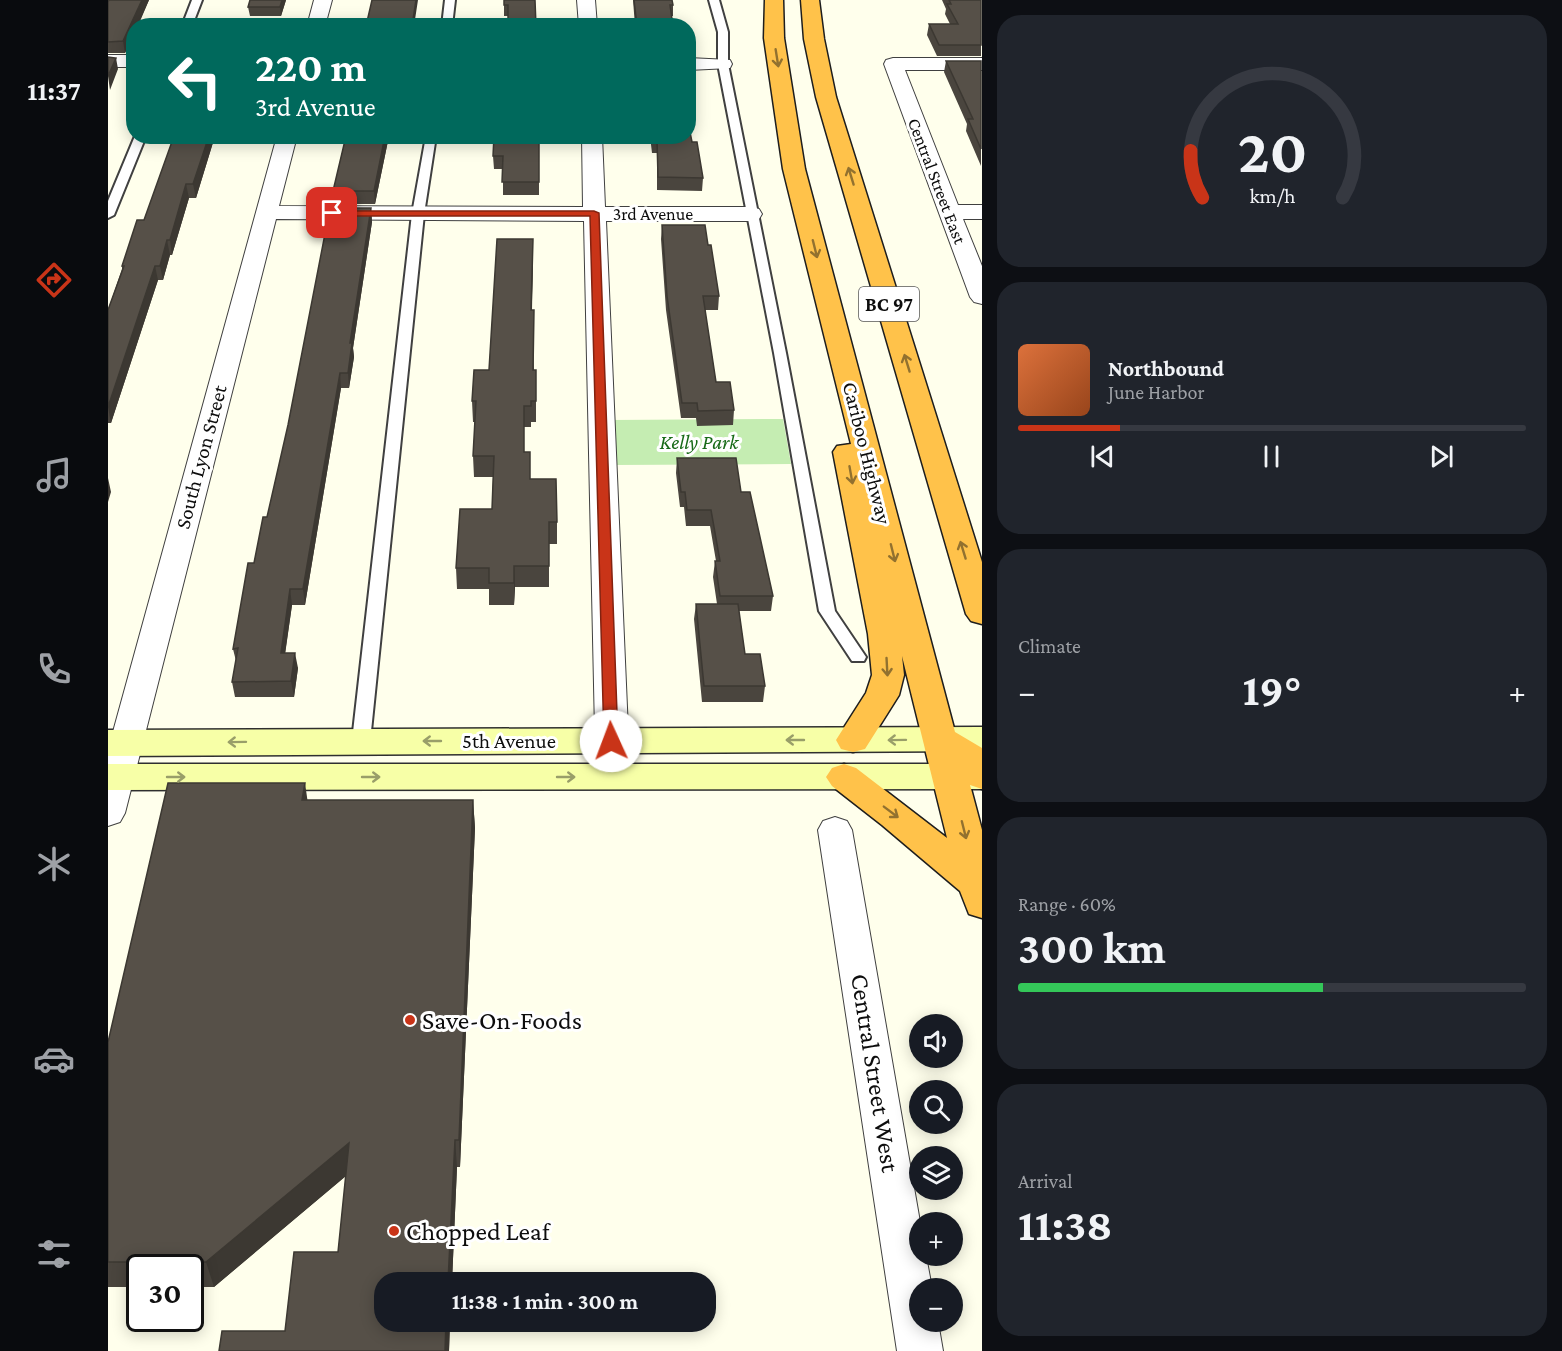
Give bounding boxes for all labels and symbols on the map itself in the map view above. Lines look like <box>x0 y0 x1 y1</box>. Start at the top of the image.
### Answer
one-way arrow <box>772 48 783 68</box>
street label: Central Street East <box>904 115 971 248</box>
one-way arrow <box>845 167 856 186</box>
pin <box>306 187 357 238</box>
street label: 3rd Avenue <box>613 204 693 224</box>
one-way arrow <box>810 240 821 259</box>
road number: BC 97 <box>859 287 919 321</box>
one-way arrow <box>901 354 912 373</box>
street label: Cariboo Highway <box>838 379 896 527</box>
street label: South Lyon Street <box>170 381 232 532</box>
park label: Kelly Park <box>660 430 739 454</box>
one-way arrow <box>846 465 857 485</box>
one-way arrow <box>957 541 968 560</box>
one-way arrow <box>888 544 899 563</box>
one-way arrow <box>881 656 892 676</box>
position arrow <box>579 709 643 773</box>
street label: 5th Avenue <box>462 729 556 753</box>
one-way arrow <box>785 734 805 746</box>
one-way arrow <box>887 734 907 746</box>
one-way arrow <box>422 735 442 747</box>
one-way arrow <box>227 736 247 748</box>
one-way arrow <box>165 771 185 783</box>
one-way arrow <box>360 771 380 783</box>
one-way arrow <box>555 771 575 783</box>
one-way arrow <box>882 805 898 818</box>
one-way arrow <box>958 821 970 840</box>
street label: Central Street West <box>845 972 905 1175</box>
place label: Save-On-Foods <box>422 1006 582 1035</box>
marker: Save-On-Foods <box>403 1013 417 1027</box>
place label: Chopped Leaf <box>406 1217 551 1246</box>
marker: Chopped Leaf <box>387 1224 401 1238</box>
speed limit sign: 30 <box>126 1254 204 1332</box>

